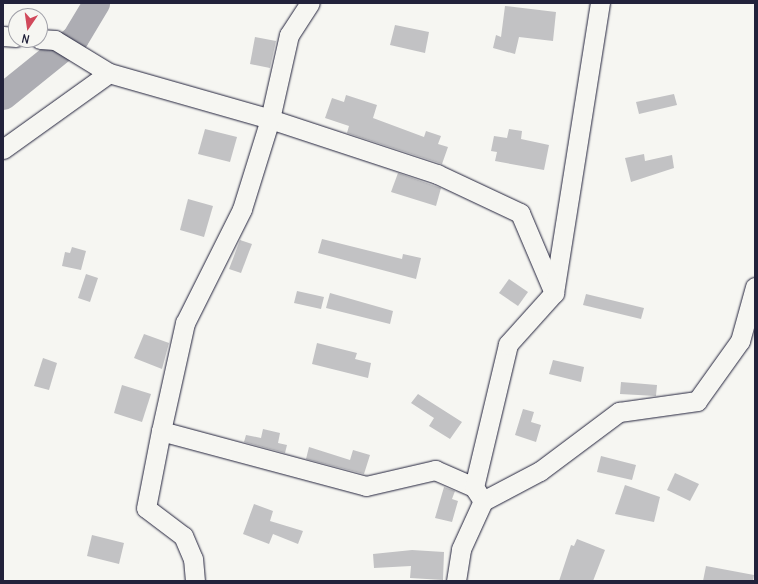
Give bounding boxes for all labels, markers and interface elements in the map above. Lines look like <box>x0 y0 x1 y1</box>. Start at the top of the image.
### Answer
north arrow <box>8 8 48 48</box>
text: N <box>20 31 31 46</box>

